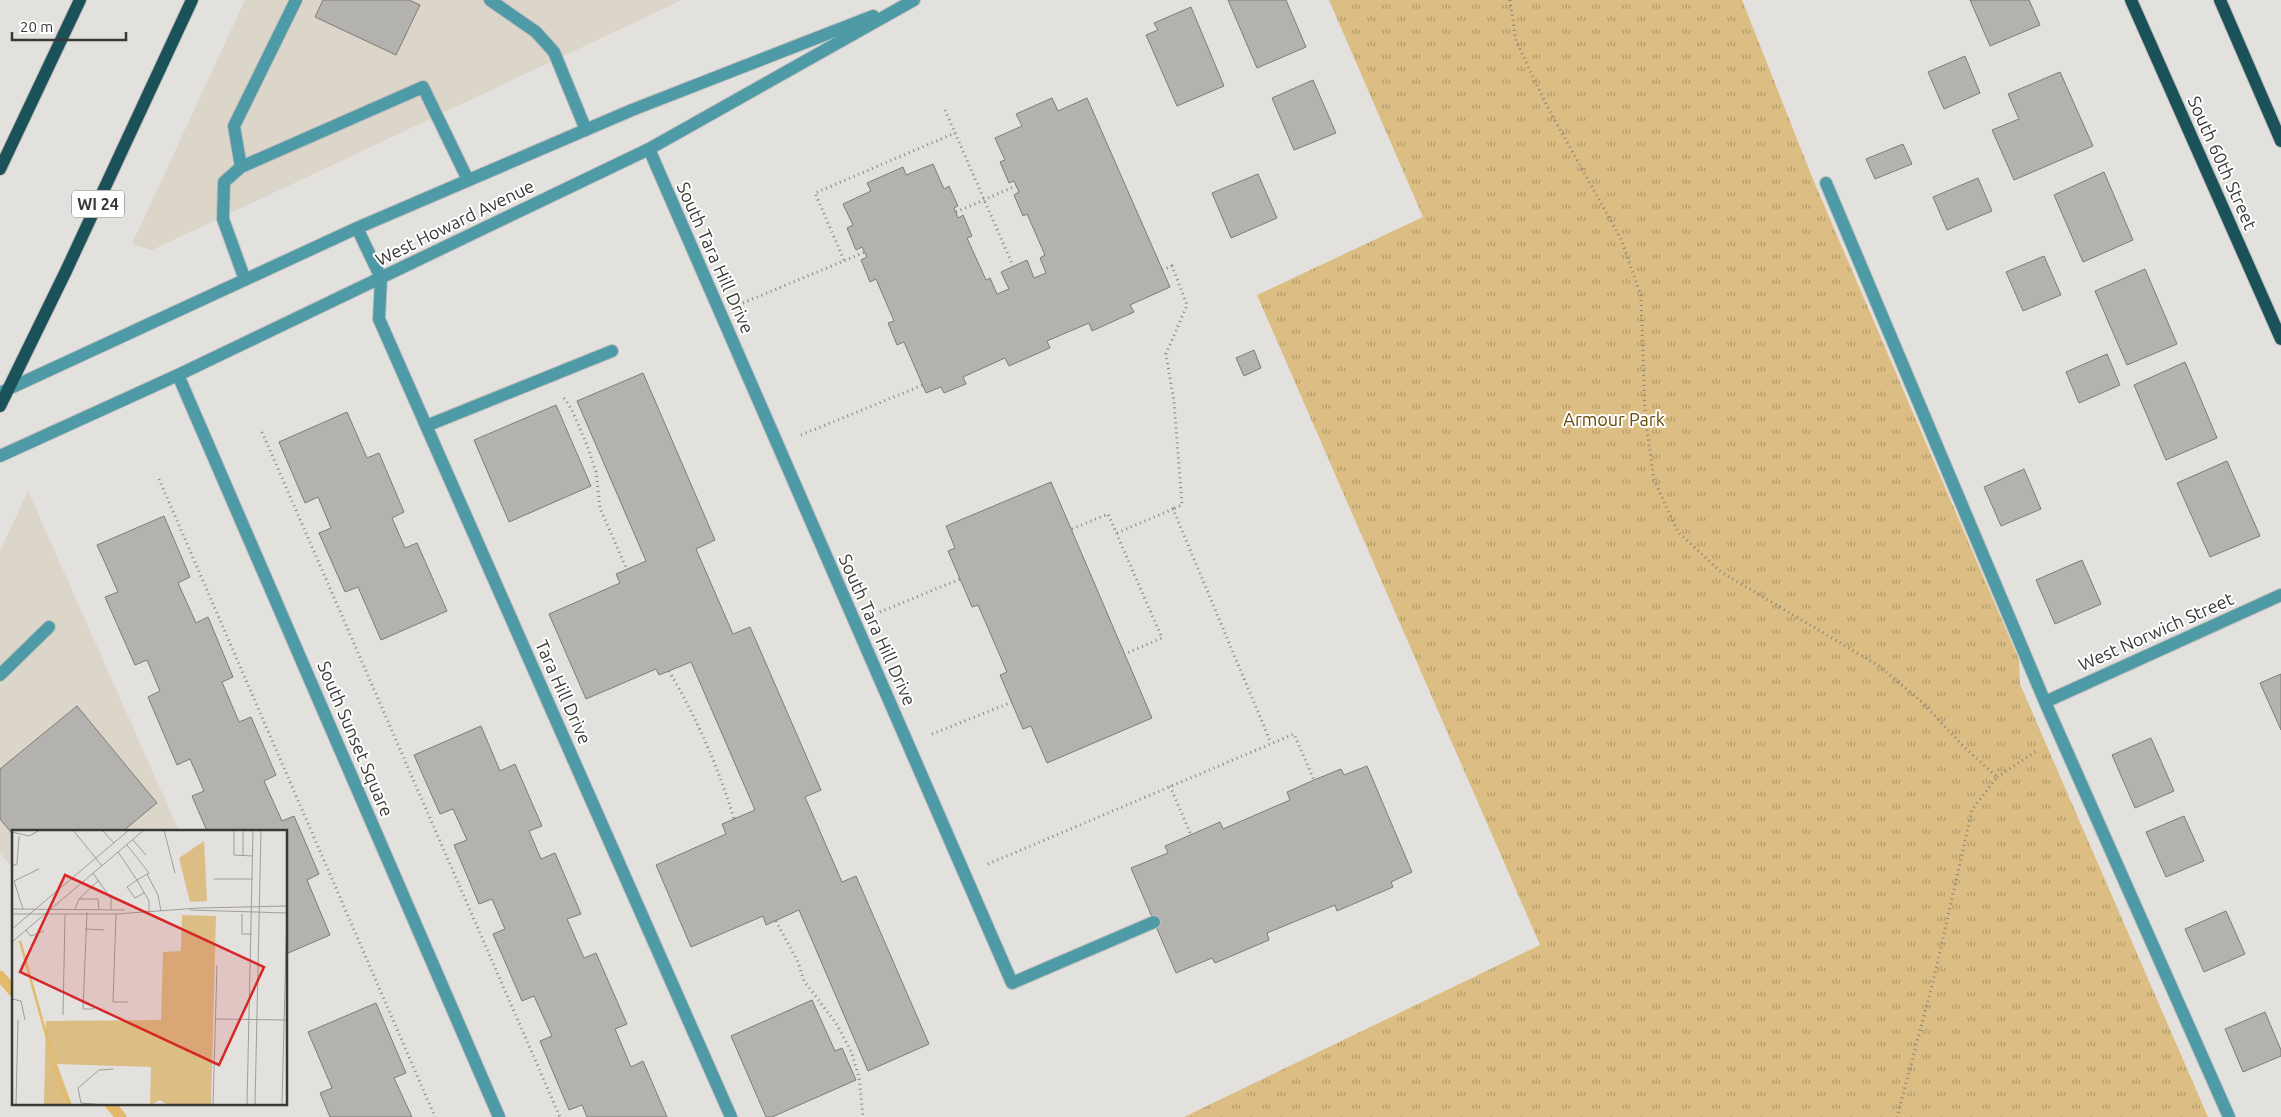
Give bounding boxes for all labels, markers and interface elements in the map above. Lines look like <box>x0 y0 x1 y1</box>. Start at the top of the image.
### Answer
scale bar <box>12 10 126 42</box>
text: 20 m <box>20 18 53 35</box>
street label: South 60th Street <box>2185 93 2261 232</box>
street label: West Howard Avenue <box>372 175 537 269</box>
street label: South Tara Hill Drive <box>674 179 758 336</box>
road number: WI 24 <box>72 190 124 218</box>
park label: Armour Park <box>1563 409 1665 429</box>
street label: South Tara Hill Drive <box>836 551 920 708</box>
street label: West Norwich Street <box>2075 588 2236 674</box>
street label: Tara Hill Drive <box>532 636 596 747</box>
street label: South Sunset Square <box>314 658 398 819</box>
inset map <box>12 830 288 1104</box>

